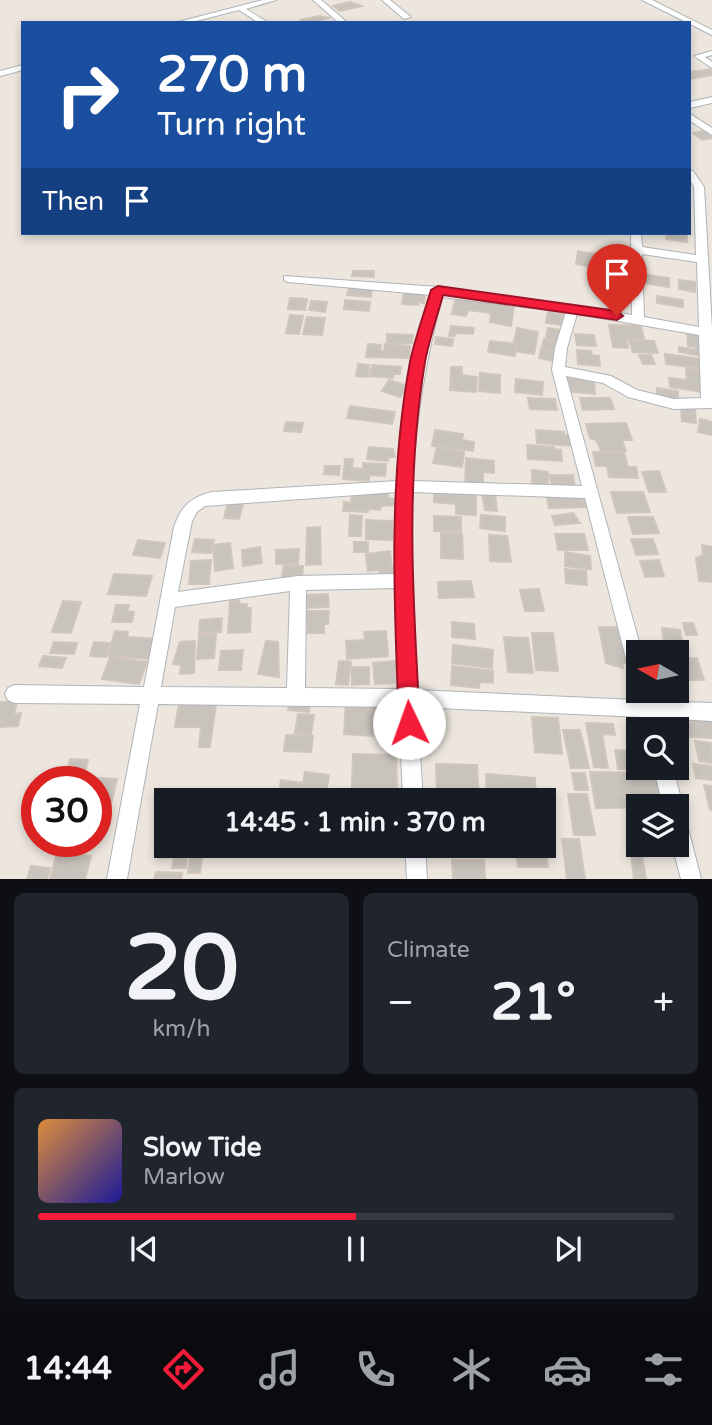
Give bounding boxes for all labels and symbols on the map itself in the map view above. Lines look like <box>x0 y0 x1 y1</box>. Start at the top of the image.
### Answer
pin <box>587 244 647 316</box>
north arrow <box>626 640 690 704</box>
position arrow <box>372 686 446 760</box>
speed limit sign: 30 <box>21 766 112 857</box>

